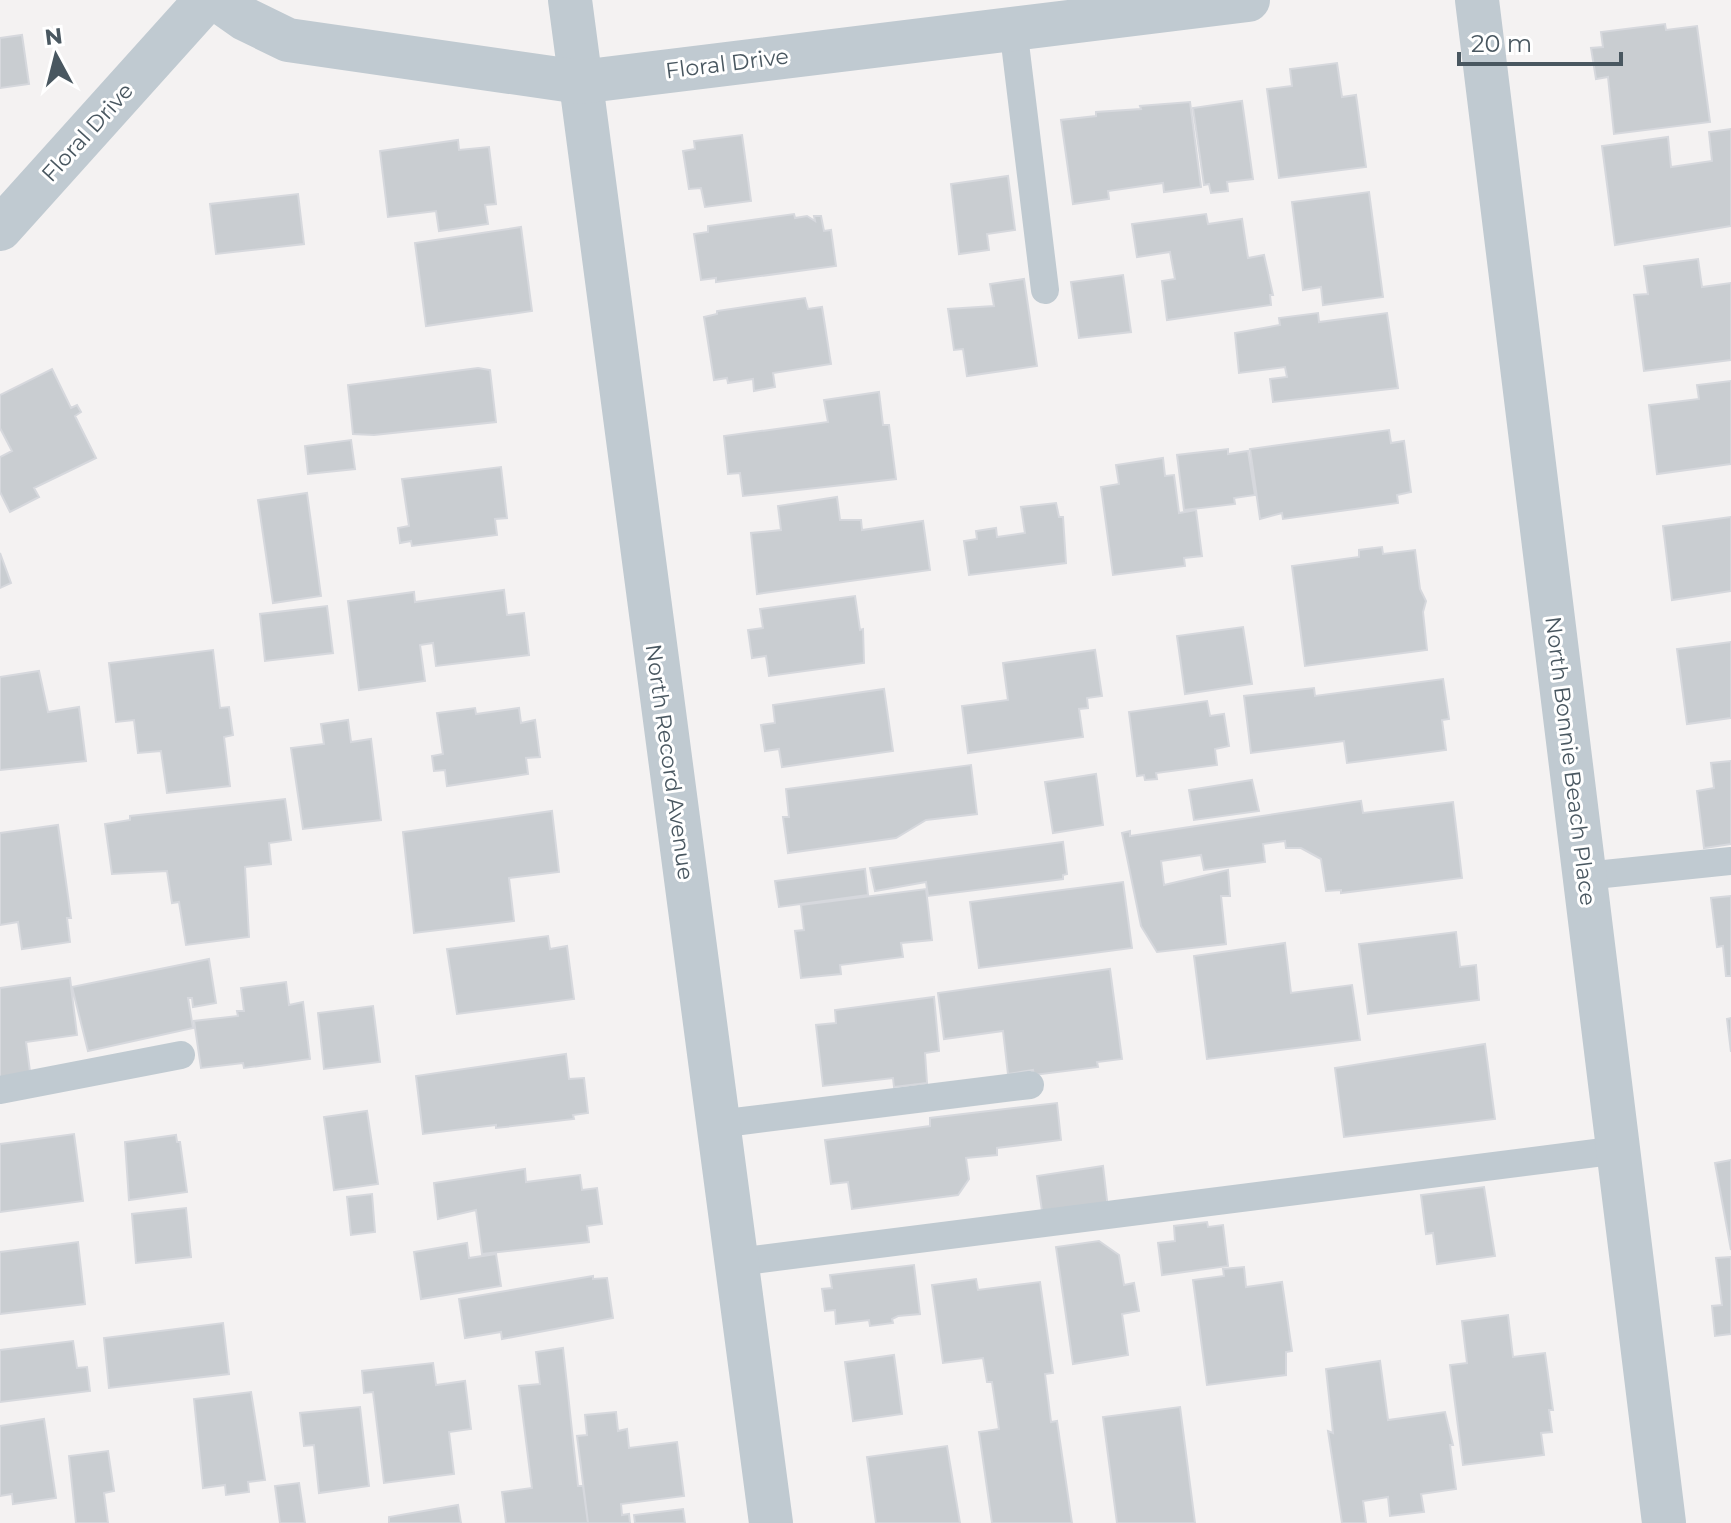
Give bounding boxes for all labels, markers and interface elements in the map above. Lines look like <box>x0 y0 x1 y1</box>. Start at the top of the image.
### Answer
north arrow <box>16 16 96 96</box>
scale bar <box>1459 16 1621 66</box>
text: N <box>43 22 64 51</box>
text: 20 m <box>1471 29 1532 58</box>
street label: Floral Drive <box>664 43 790 84</box>
street label: Floral Drive <box>36 77 139 187</box>
street label: North Bonnie Beach Place <box>1539 615 1602 907</box>
street label: North Record Avenue <box>640 642 699 882</box>

